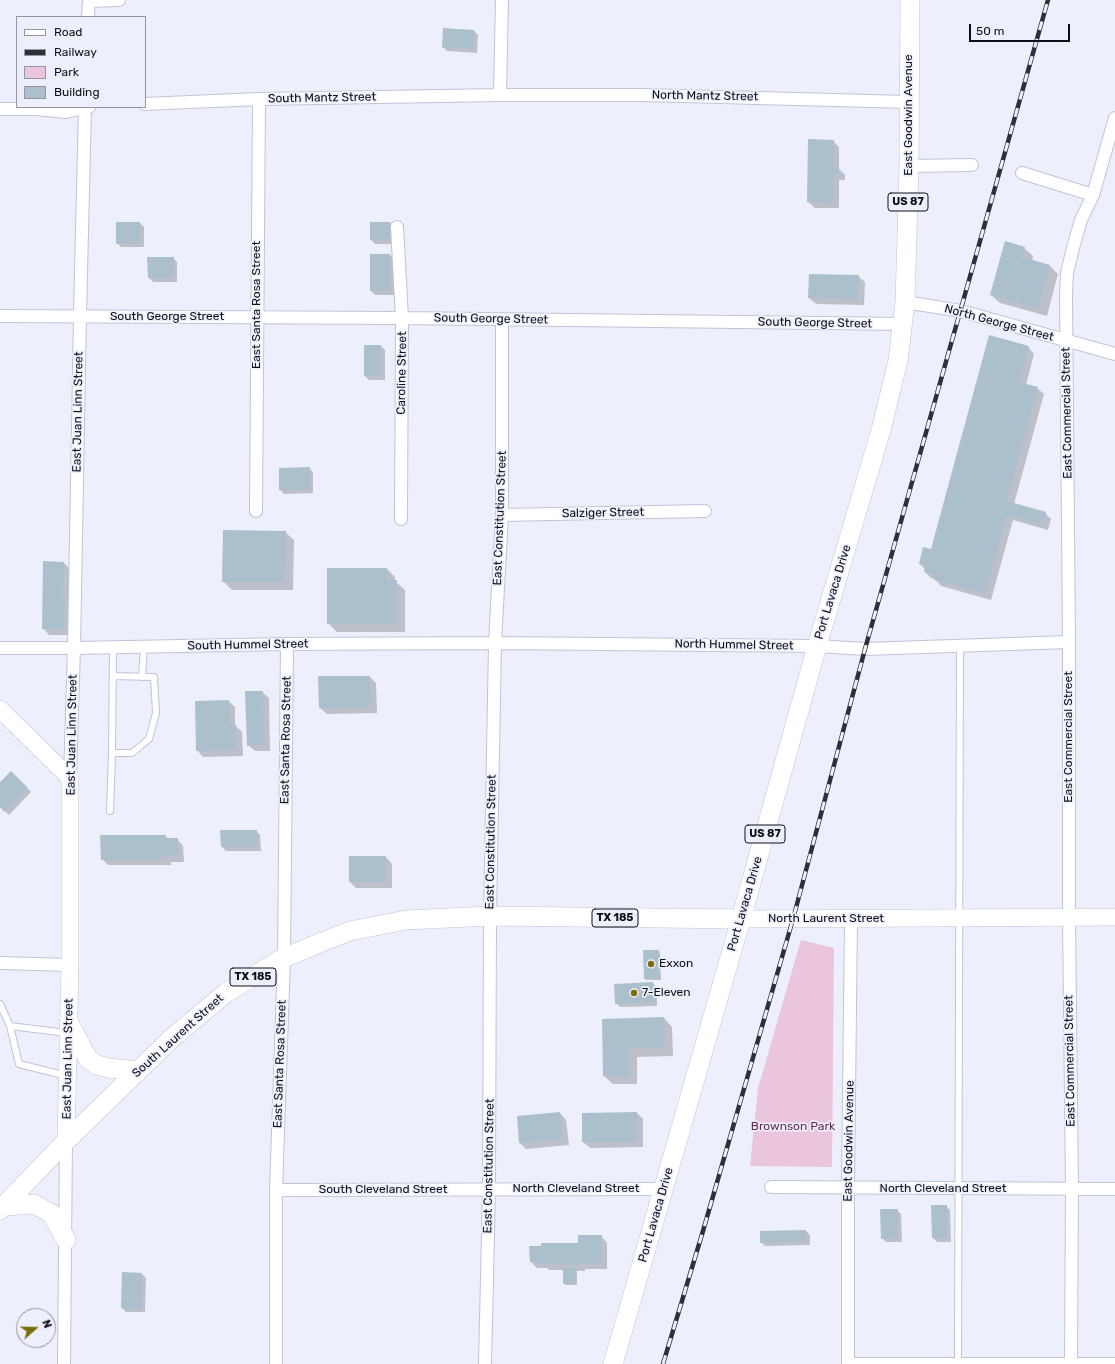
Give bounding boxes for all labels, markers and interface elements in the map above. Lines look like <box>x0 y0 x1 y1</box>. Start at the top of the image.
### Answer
legend <box>16 16 146 108</box>
scale bar <box>971 16 1072 42</box>
text: 50 m <box>976 24 1004 38</box>
text: Road <box>54 25 82 39</box>
text: Railway <box>54 45 97 59</box>
street label: East Goodwin Avenue <box>902 54 916 176</box>
text: Park <box>54 65 79 79</box>
text: Building <box>54 85 100 99</box>
street label: North Mantz Street <box>652 88 758 104</box>
street label: South Mantz Street <box>268 90 376 106</box>
road number: US 87 <box>888 193 928 211</box>
street label: East Santa Rosa Street <box>250 241 264 369</box>
street label: North George Street <box>943 301 1055 345</box>
street label: South George Street <box>110 310 224 324</box>
street label: South George Street <box>434 311 548 327</box>
street label: South George Street <box>758 315 872 331</box>
street label: Caroline Street <box>394 331 410 415</box>
street label: East Commercial Street <box>1059 347 1075 479</box>
street label: East Juan Linn Street <box>70 351 86 473</box>
street label: East Constitution Street <box>490 450 510 586</box>
street label: Salziger Street <box>562 505 644 521</box>
street label: Port Lavaca Drive <box>812 543 854 641</box>
street label: South Hummel Street <box>187 637 309 653</box>
street label: North Hummel Street <box>674 637 794 653</box>
street label: East Commercial Street <box>1062 671 1076 803</box>
street label: East Juan Linn Street <box>64 674 80 796</box>
street label: East Santa Rosa Street <box>278 676 294 804</box>
street label: East Constitution Street <box>483 774 499 910</box>
road number: US 87 <box>745 825 785 843</box>
street label: Port Lavaca Drive <box>725 855 765 953</box>
road number: TX 185 <box>592 909 638 927</box>
street label: North Laurent Street <box>768 912 884 926</box>
place label: Exxon <box>659 957 693 971</box>
marker: Exxon <box>646 959 656 969</box>
road number: TX 185 <box>230 968 276 986</box>
place label: 7-Eleven <box>642 986 691 1000</box>
marker: 7-Eleven <box>629 988 639 998</box>
street label: South Laurent Street <box>129 991 227 1081</box>
street label: East Commercial Street <box>1062 995 1078 1127</box>
street label: East Juan Linn Street <box>60 998 76 1120</box>
street label: East Santa Rosa Street <box>271 1000 289 1128</box>
street label: East Goodwin Avenue <box>841 1080 857 1202</box>
street label: East Constitution Street <box>481 1098 497 1234</box>
park label: Brownson Park <box>751 1120 835 1134</box>
street label: Port Lavaca Drive <box>636 1166 676 1264</box>
street label: North Cleveland Street <box>513 1182 639 1196</box>
street label: North Cleveland Street <box>880 1182 1006 1196</box>
street label: South Cleveland Street <box>319 1183 447 1197</box>
north arrow <box>16 1308 56 1348</box>
text: N <box>39 1318 54 1330</box>

